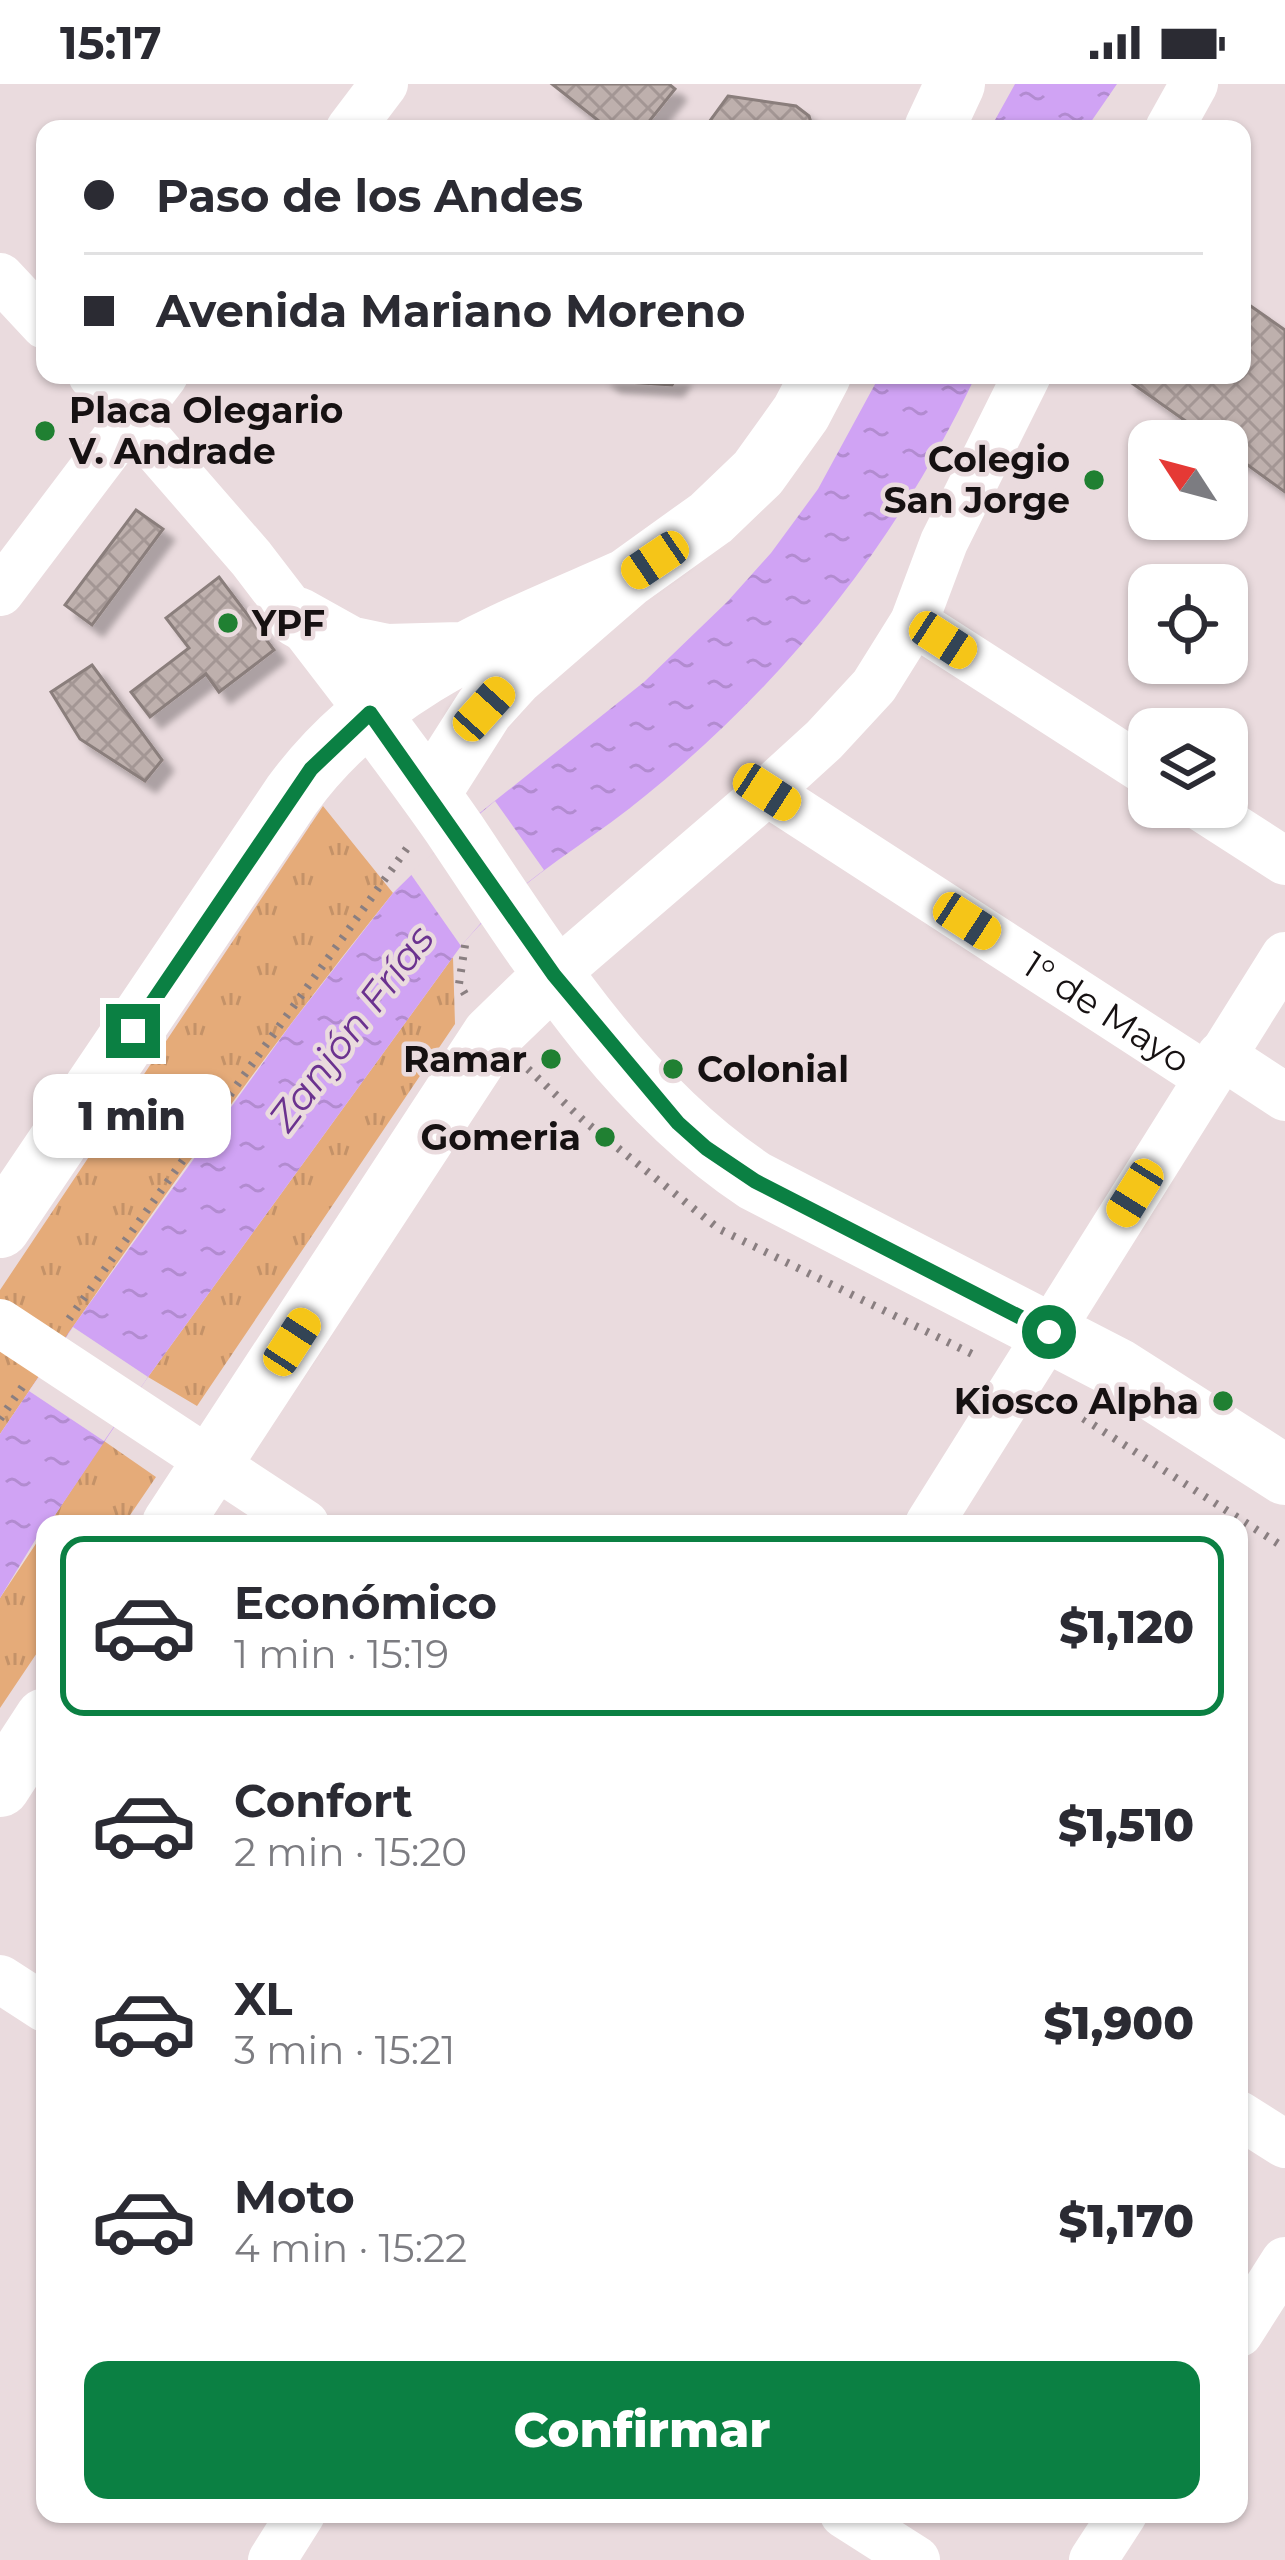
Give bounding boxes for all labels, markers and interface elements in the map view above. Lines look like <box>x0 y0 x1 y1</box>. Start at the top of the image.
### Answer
text: 15:17 <box>60 15 162 70</box>
text: Paso de los Andes <box>156 168 583 223</box>
text: Avenida Mariano Moreno <box>156 283 745 338</box>
place label: Placa Olegario V. Andrade <box>68 388 343 473</box>
marker: Placa Olegario V. Andrade <box>32 418 58 444</box>
north arrow <box>1128 420 1248 540</box>
map controls <box>1128 420 1248 828</box>
place label: Colegio San Jorge <box>884 437 1070 522</box>
marker: Colegio San Jorge <box>1081 467 1107 493</box>
car <box>615 525 695 595</box>
button: locate <box>1128 564 1248 684</box>
place label: YPF <box>251 601 325 645</box>
car <box>903 605 983 675</box>
marker: YPF <box>215 610 241 636</box>
car <box>447 670 521 748</box>
button: layers <box>1128 708 1248 828</box>
car <box>727 757 807 827</box>
car <box>927 886 1007 956</box>
water label: Zanjón Frías <box>258 916 444 1141</box>
street label: 1° de Mayo <box>1015 942 1198 1082</box>
route end <box>106 1004 160 1058</box>
place label: Ramar <box>403 1037 527 1081</box>
marker: Ramar <box>538 1046 564 1072</box>
place label: Colonial <box>697 1047 849 1091</box>
marker: Colonial <box>660 1056 686 1082</box>
callout: 1 min <box>34 1073 232 1157</box>
text: 1 min <box>78 1092 186 1140</box>
place label: Gomeria <box>421 1115 581 1159</box>
marker: Gomeria <box>592 1124 618 1150</box>
car <box>1101 1153 1169 1233</box>
car <box>257 1302 327 1382</box>
route start <box>1022 1305 1076 1359</box>
place label: Kiosco Alpha <box>954 1379 1199 1423</box>
marker: Kiosco Alpha <box>1210 1388 1236 1414</box>
icon: car <box>90 1572 198 1680</box>
text: Económico <box>234 1575 497 1630</box>
text: $1,120 <box>1059 1599 1194 1654</box>
text: 1 min · 15:19 <box>234 1630 449 1678</box>
icon: car <box>90 1770 198 1878</box>
text: Confort <box>234 1773 413 1828</box>
text: $1,510 <box>1058 1797 1194 1852</box>
text: 2 min · 15:20 <box>234 1828 467 1876</box>
icon: car <box>90 1968 198 2076</box>
text: XL <box>234 1971 292 2026</box>
text: $1,900 <box>1044 1995 1194 2050</box>
text: 3 min · 15:21 <box>234 2026 455 2074</box>
icon: car <box>90 2166 198 2274</box>
text: Moto <box>234 2169 355 2224</box>
text: $1,170 <box>1059 2193 1194 2248</box>
text: 4 min · 15:22 <box>234 2224 467 2272</box>
button: Confirmar <box>84 2361 1200 2499</box>

